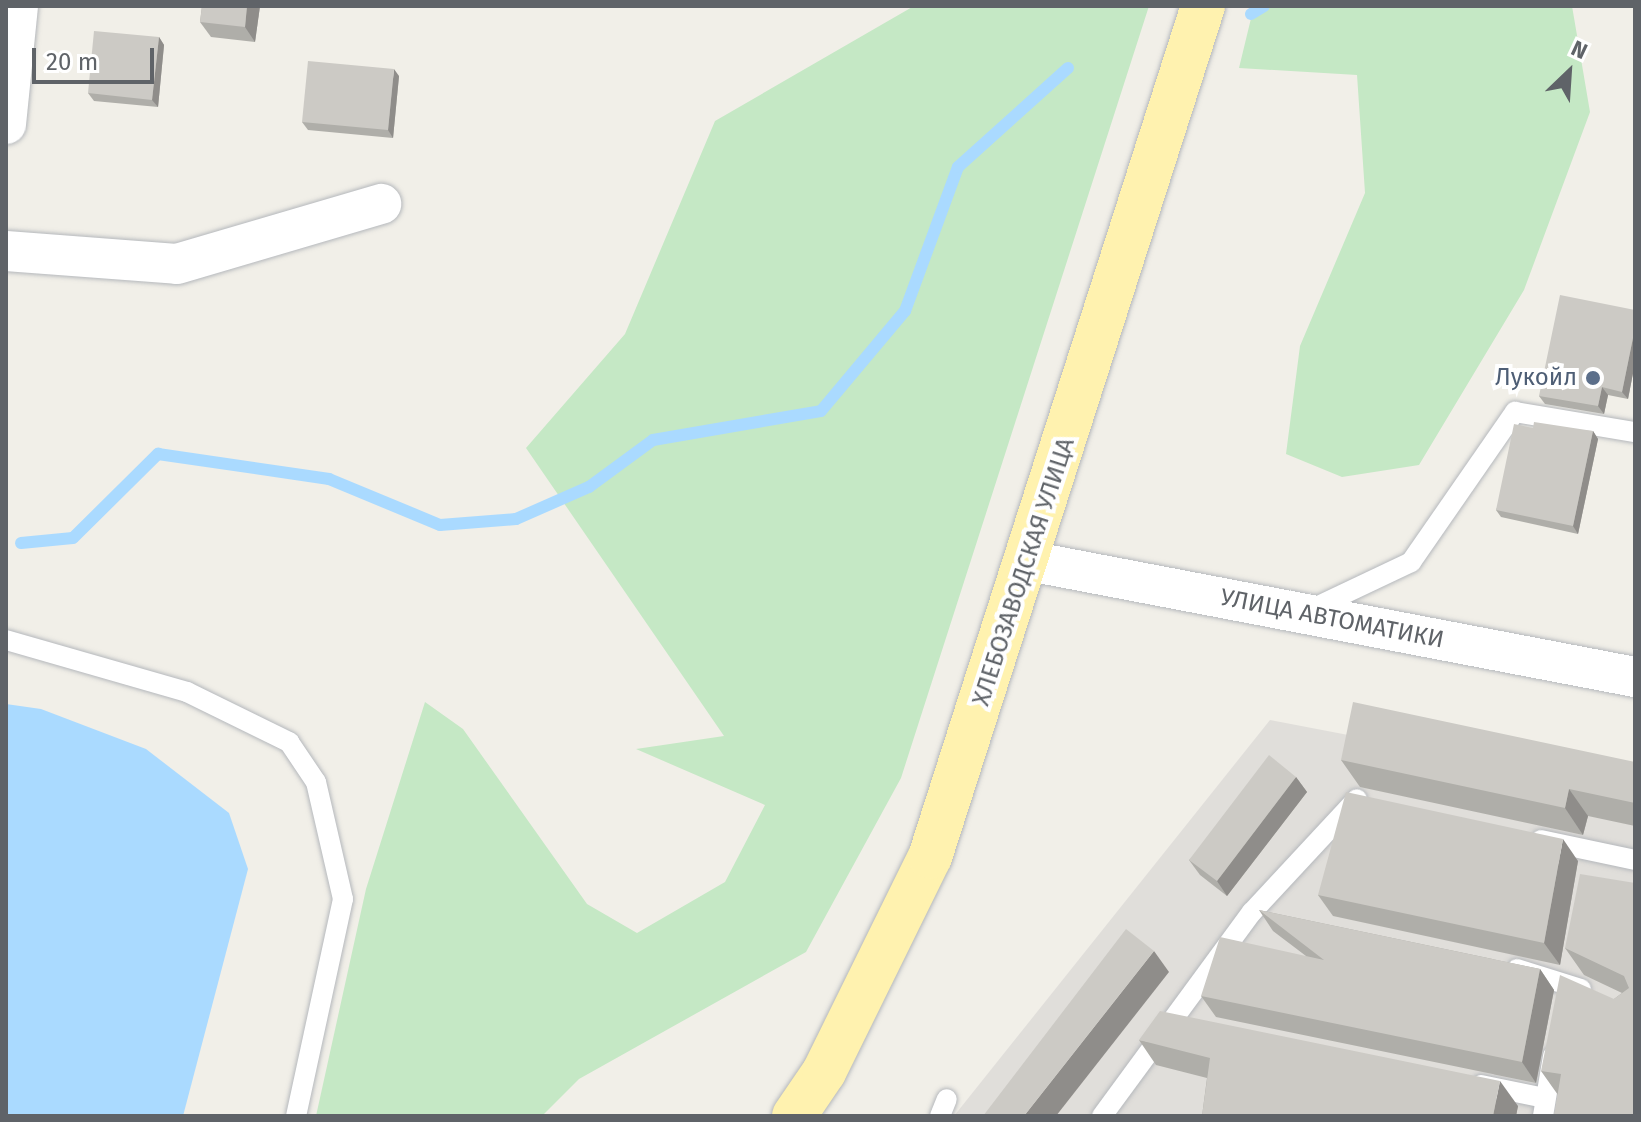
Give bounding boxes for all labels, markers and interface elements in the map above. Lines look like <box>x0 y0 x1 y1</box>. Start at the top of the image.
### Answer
scale bar <box>36 32 158 82</box>
north arrow <box>1529 32 1609 112</box>
text: N <box>1567 34 1592 65</box>
text: 20 m <box>46 48 98 76</box>
place label: Лукойл <box>1495 364 1577 392</box>
marker: Лукойл <box>1584 369 1602 387</box>
street label: ХЛЕБОЗАВОДСКАЯ УЛИЦА <box>967 434 1081 710</box>
street label: УЛИЦА АВТОМАТИКИ <box>1218 583 1446 655</box>

